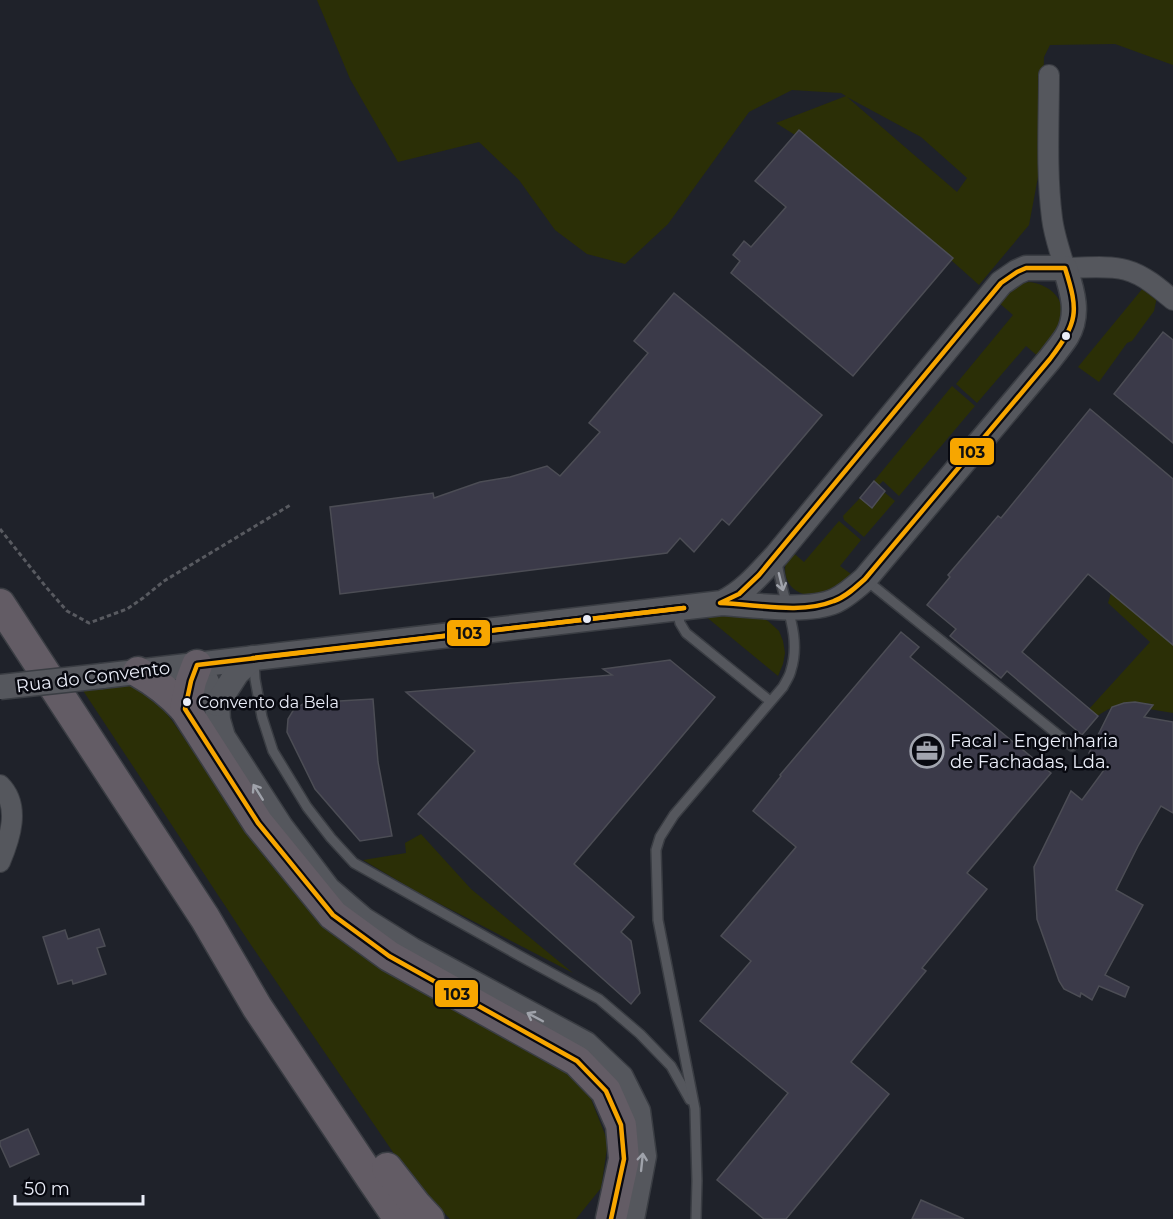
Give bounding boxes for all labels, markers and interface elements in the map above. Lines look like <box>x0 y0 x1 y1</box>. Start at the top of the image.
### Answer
unlabelled marker <box>1060 330 1072 342</box>
line badge: 103 <box>949 437 995 466</box>
text: 103 <box>959 443 985 462</box>
one-way arrow <box>775 572 787 591</box>
unlabelled marker <box>581 613 593 625</box>
line badge: 103 <box>446 619 491 647</box>
text: 103 <box>456 624 482 643</box>
street label: Rua do Convento <box>15 657 171 697</box>
place label: Convento da Bela <box>198 693 339 712</box>
marker: Convento da Bela <box>181 696 193 708</box>
place label: Facal - Engenharia de Fachadas, Lda. <box>950 730 1118 773</box>
office icon: Facal - Engenharia de Fachadas, Lda. <box>909 733 945 769</box>
one-way arrow <box>252 784 265 801</box>
line badge: 103 <box>434 979 479 1008</box>
text: 103 <box>444 985 470 1004</box>
one-way arrow <box>527 1011 544 1023</box>
one-way arrow <box>637 1152 648 1172</box>
scale bar <box>15 1168 142 1206</box>
text: 50 m <box>24 1178 70 1200</box>

